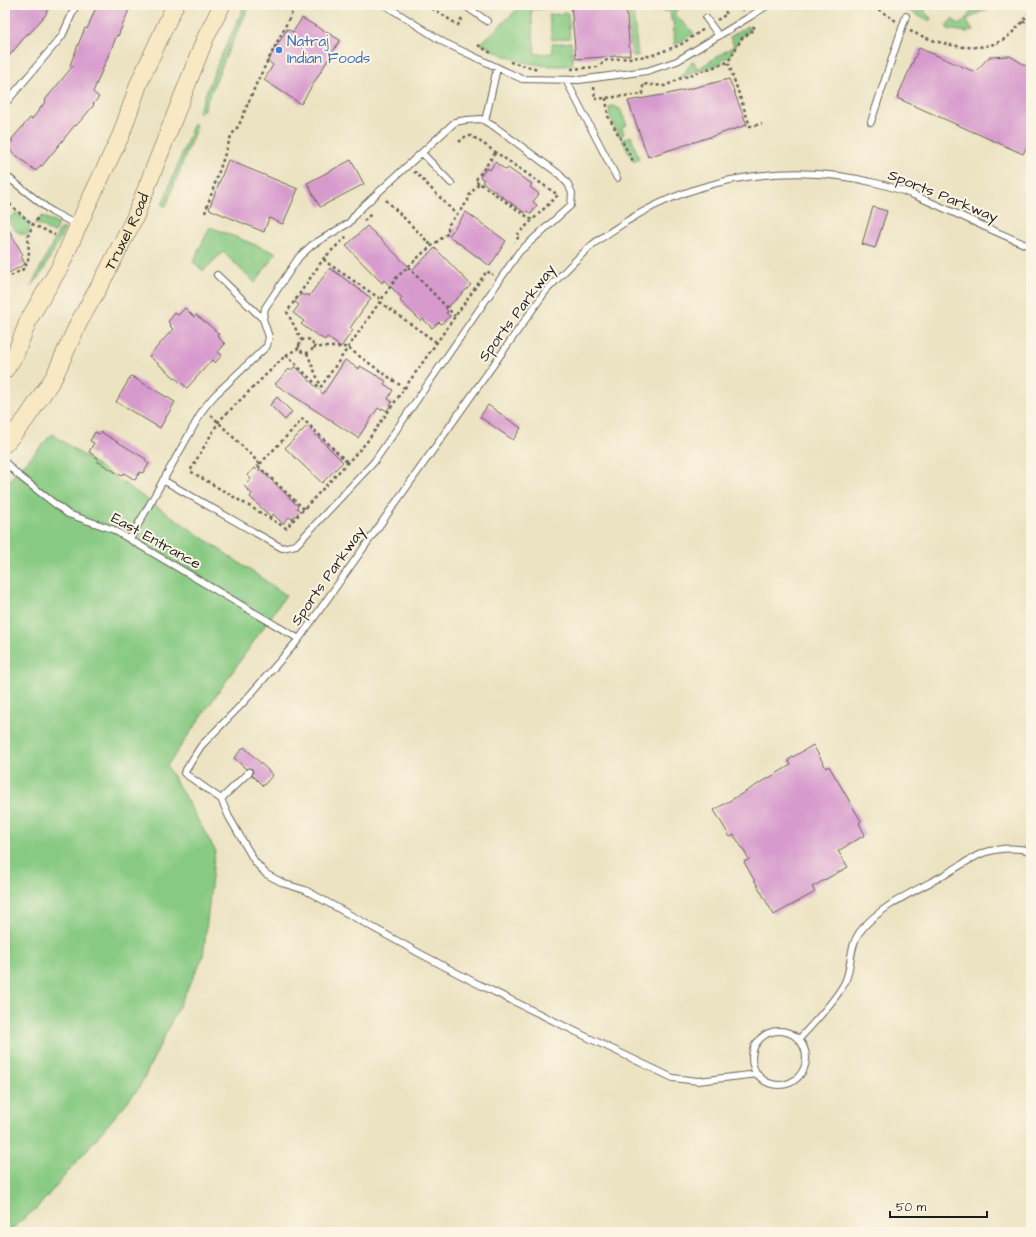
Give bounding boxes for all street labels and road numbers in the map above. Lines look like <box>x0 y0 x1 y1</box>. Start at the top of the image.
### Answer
street label: Sports Parkway <box>884 164 1001 229</box>
street label: Truxel Road <box>99 190 154 274</box>
street label: Sports Parkway <box>473 260 561 367</box>
street label: East Entrance <box>107 508 205 574</box>
street label: Sports Parkway <box>286 522 371 631</box>

